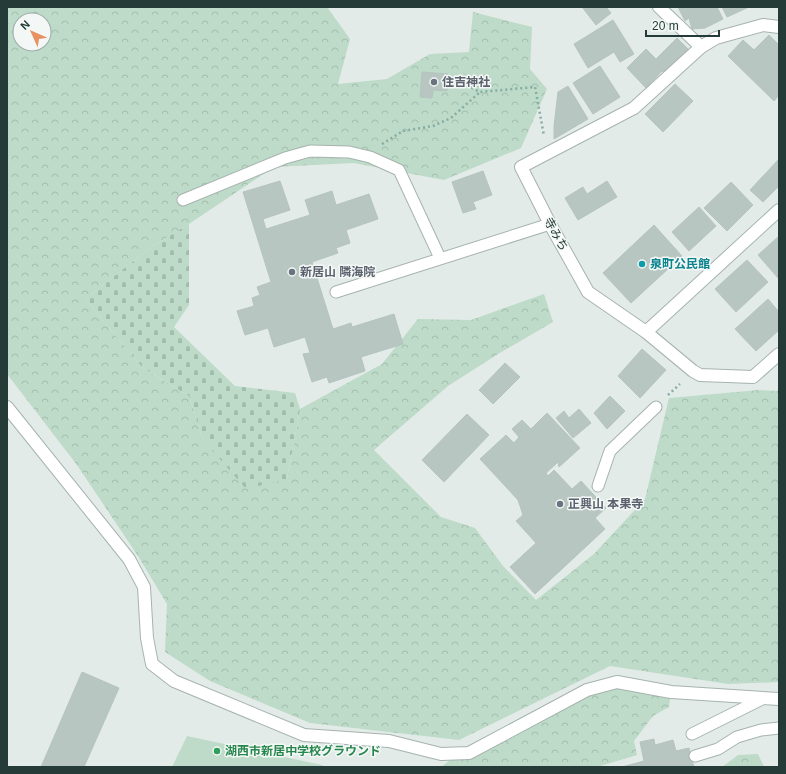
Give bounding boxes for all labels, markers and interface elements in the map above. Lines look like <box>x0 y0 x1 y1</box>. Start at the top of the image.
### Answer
north arrow <box>12 12 52 52</box>
scale bar <box>646 12 719 38</box>
text: N <box>18 18 32 32</box>
text: 20 m <box>652 19 679 33</box>
place label: 住吉神社 <box>442 75 490 89</box>
marker: 住吉神社 <box>429 77 439 87</box>
street label: 寺みち <box>541 215 571 253</box>
place label: 泉町公民館 <box>650 257 710 271</box>
marker: 泉町公民館 <box>637 259 647 269</box>
place label: 新居山 隣海院 <box>300 265 375 279</box>
marker: 新居山 隣海院 <box>287 267 297 277</box>
place label: 正興山 本果寺 <box>568 497 643 511</box>
marker: 正興山 本果寺 <box>555 499 565 509</box>
place label: 湖西市新居中学校グラウンド <box>225 744 381 758</box>
marker: 湖西市新居中学校グラウンド <box>212 746 222 756</box>

